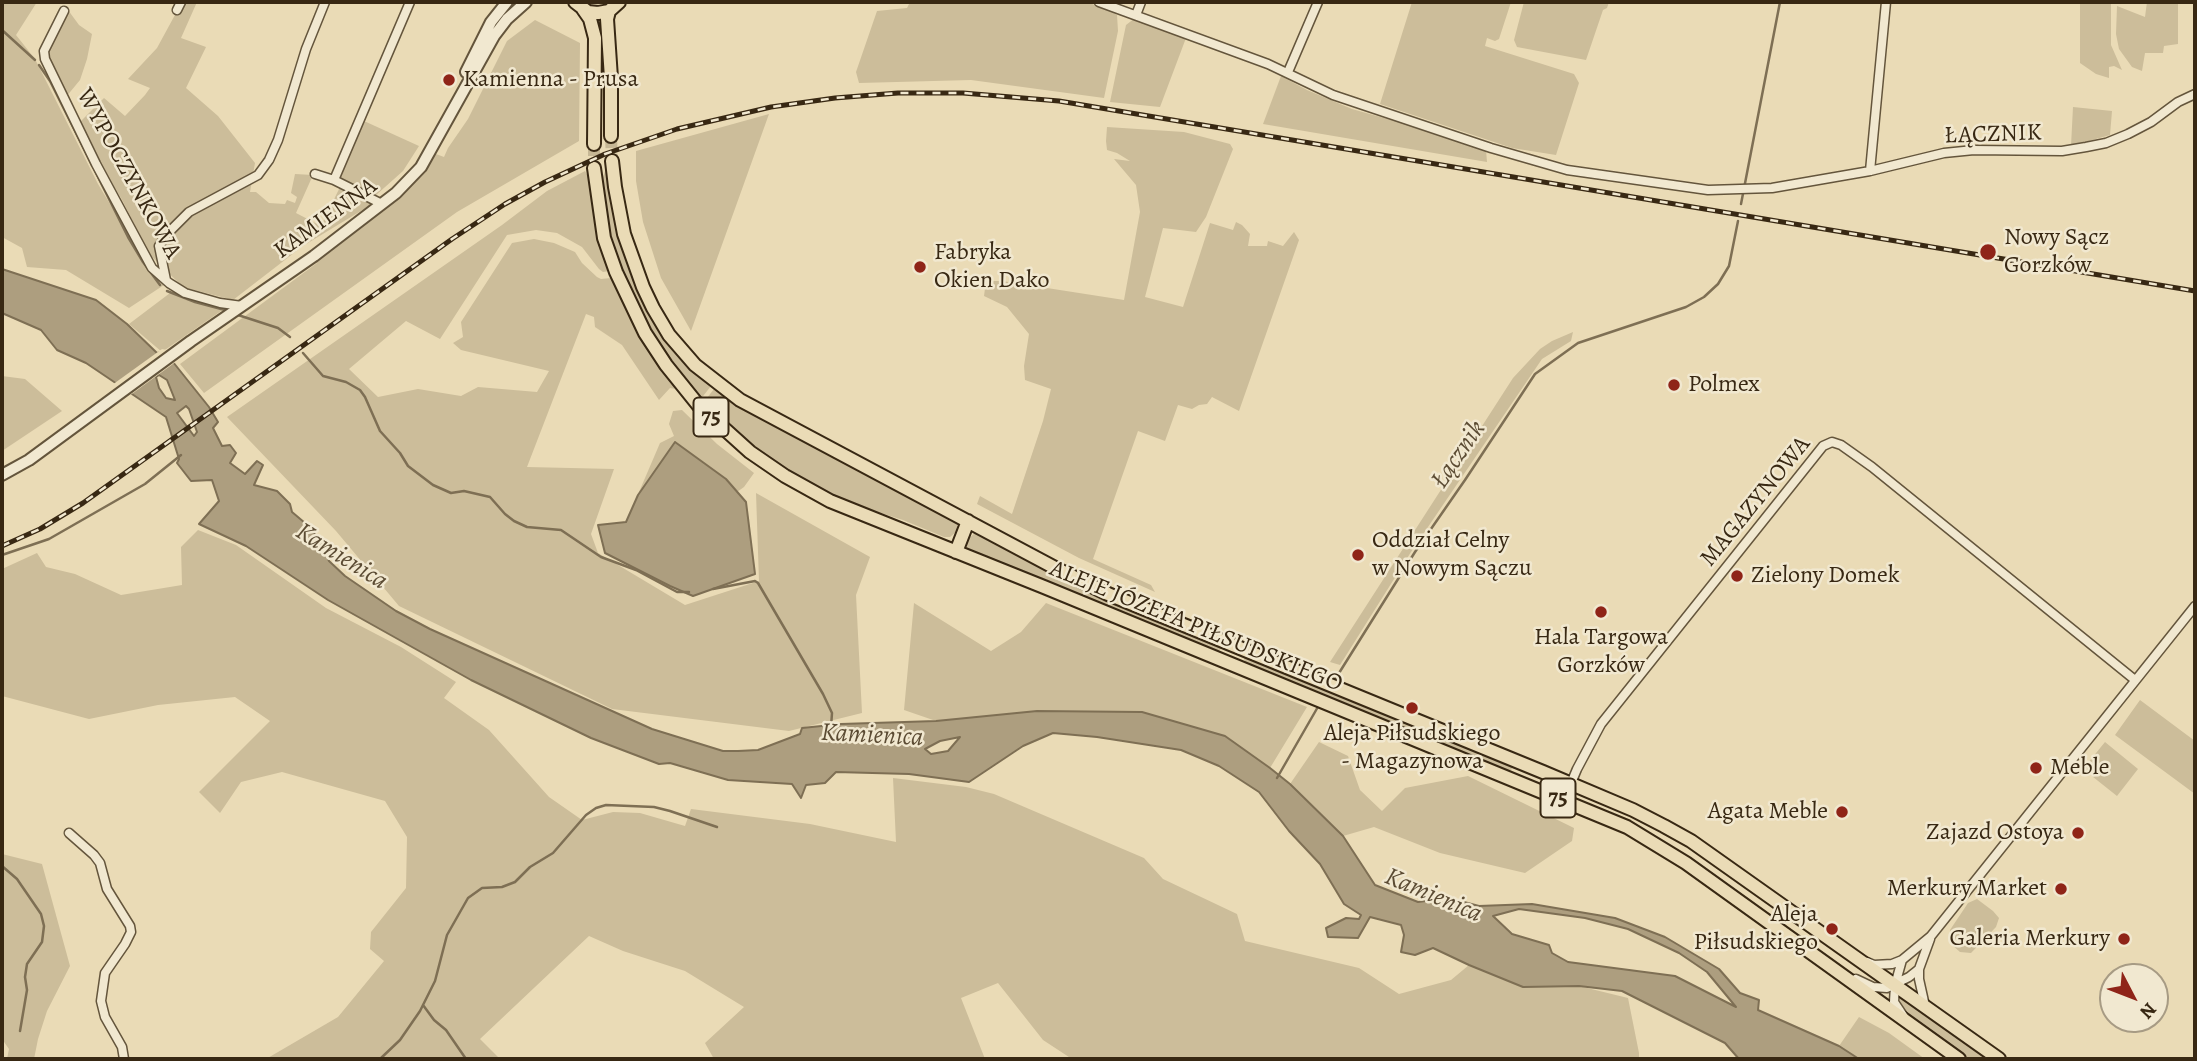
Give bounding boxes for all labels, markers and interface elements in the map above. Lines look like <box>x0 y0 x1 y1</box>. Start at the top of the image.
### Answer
place label: Kamienna - Prusa <box>463 66 639 94</box>
marker: Kamienna - Prusa <box>441 72 457 88</box>
street label: WYPOCZYNKOWA <box>69 84 187 264</box>
street label: ŁĄCZNIK <box>1944 119 2042 151</box>
street label: KAMIENNA <box>269 172 383 266</box>
place label: Nowy Sącz Gorzków <box>2004 224 2109 280</box>
place label: Fabryka Okien Dako <box>934 239 1049 295</box>
marker: Nowy Sącz Gorzków <box>1978 242 1998 262</box>
marker: Fabryka Okien Dako <box>912 259 928 275</box>
place label: Polmex <box>1688 371 1760 399</box>
marker: Polmex <box>1666 377 1682 393</box>
road number: 75 <box>694 398 728 436</box>
water label: Łącznik <box>1425 415 1493 495</box>
street label: MAGAZYNOWA <box>1695 431 1817 573</box>
water label: Kamienica <box>289 517 393 597</box>
place label: Oddział Celny w Nowym Sączu <box>1372 527 1532 583</box>
marker: Oddział Celny w Nowym Sączu <box>1350 547 1366 563</box>
street label: ALEJE JÓZEFA PIŁSUDSKIEGO <box>1045 555 1347 699</box>
place label: Zielony Domek <box>1751 562 1900 590</box>
marker: Zielony Domek <box>1729 568 1745 584</box>
marker: Hala Targowa Gorzków <box>1593 604 1609 620</box>
place label: Hala Targowa Gorzków <box>1534 624 1668 680</box>
marker: Aleja Piłsudskiego - Magazynowa <box>1404 700 1420 716</box>
water label: Kamienica <box>820 718 924 754</box>
place label: Aleja Piłsudskiego - Magazynowa <box>1324 720 1500 776</box>
place label: Meble <box>2050 754 2109 782</box>
marker: Meble <box>2028 760 2044 776</box>
road number: 75 <box>1540 778 1576 818</box>
place label: Agata Meble <box>1708 798 1828 826</box>
marker: Agata Meble <box>1834 804 1850 820</box>
place label: Zajazd Ostoya <box>1926 819 2064 847</box>
marker: Zajazd Ostoya <box>2070 825 2086 841</box>
water label: Kamienica <box>1380 862 1486 930</box>
place label: Merkury Market <box>1887 875 2047 903</box>
marker: Merkury Market <box>2053 881 2069 897</box>
place label: Aleja Piłsudskiego <box>1693 901 1818 957</box>
marker: Aleja Piłsudskiego <box>1824 921 1840 937</box>
place label: Galeria Merkury <box>1950 925 2110 953</box>
marker: Galeria Merkury <box>2116 931 2132 947</box>
north arrow <box>2099 963 2169 1033</box>
text: N <box>2134 997 2162 1025</box>

